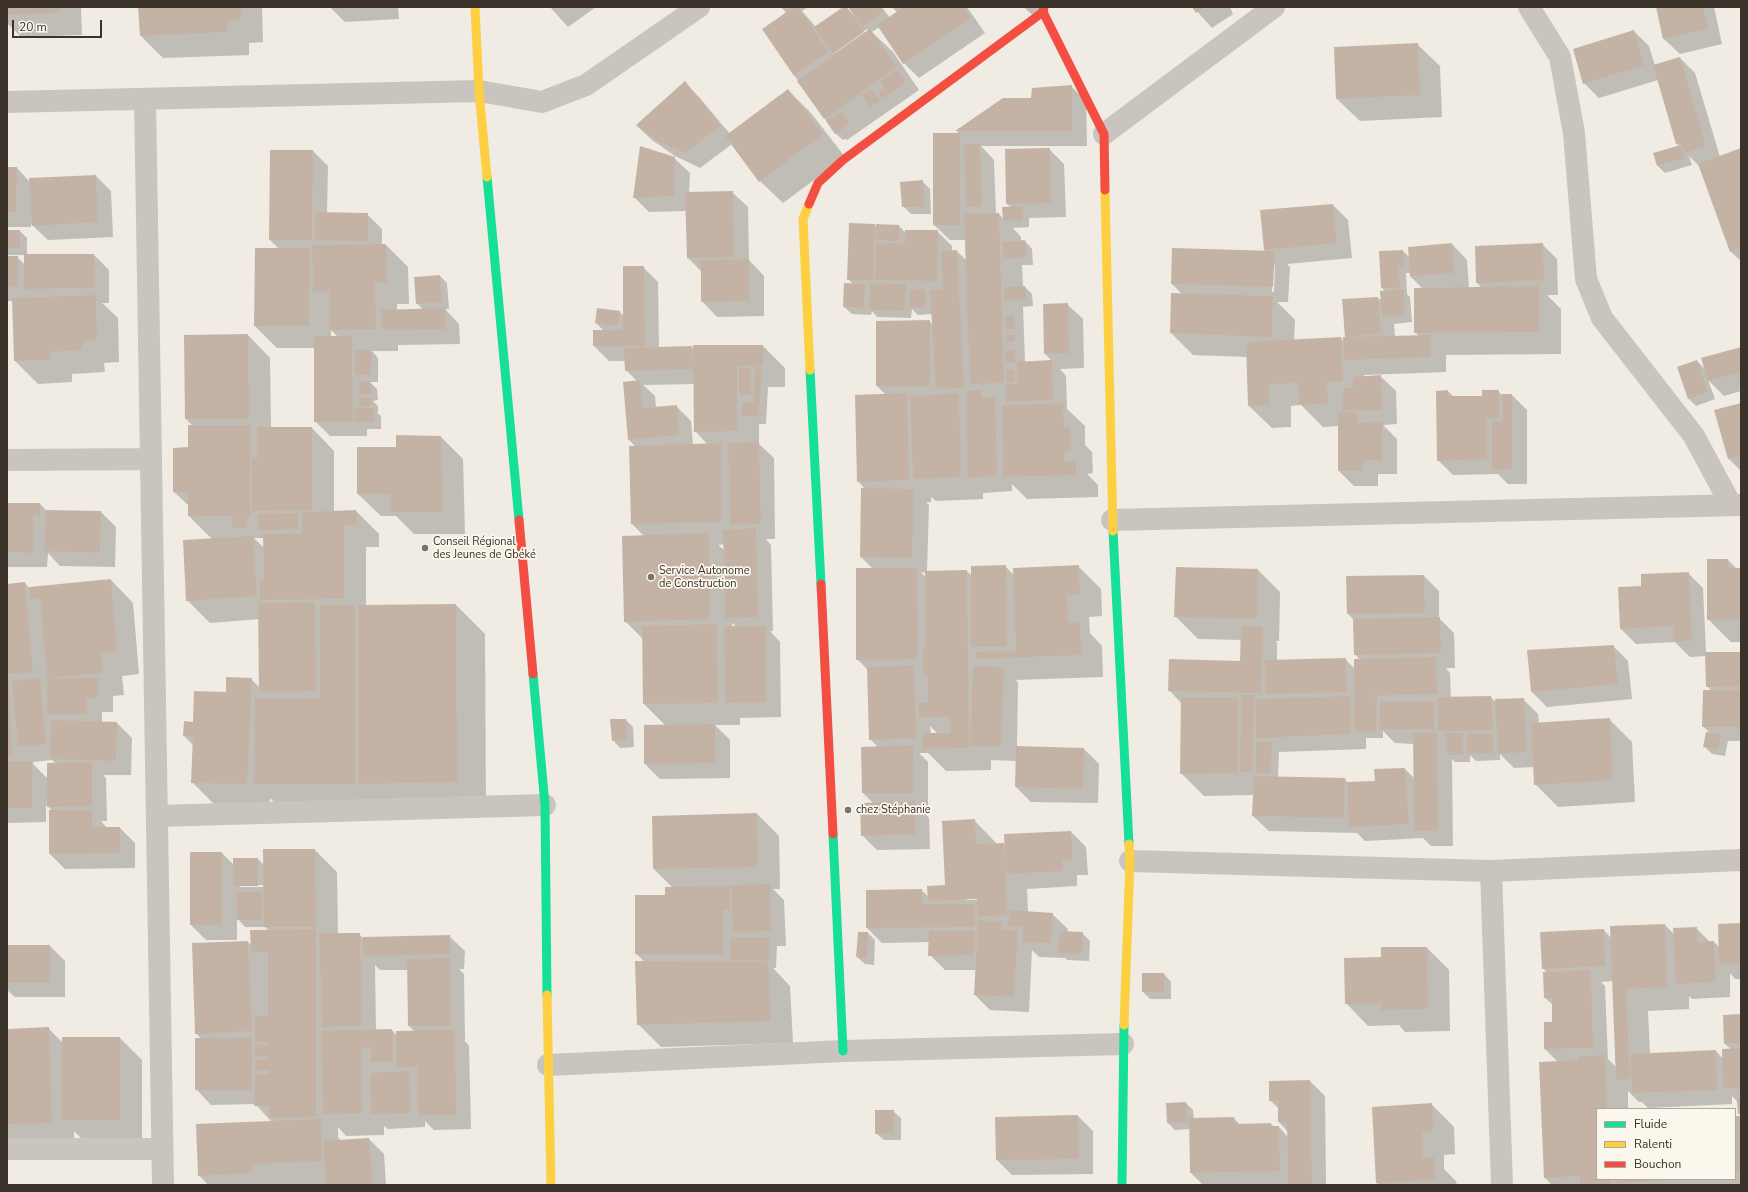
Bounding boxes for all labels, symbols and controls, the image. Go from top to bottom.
scale bar [14,12,104,38]
text: 20 m [19,19,47,35]
place label: Conseil Régional des Jeunes de Gbéké [433,535,536,561]
marker: Conseil Régional des Jeunes de Gbéké [420,543,430,553]
place label: Service Autonome de Construction [659,564,749,590]
marker: Service Autonome de Construction [646,572,656,582]
place label: chez Stéphanie [856,803,931,817]
marker: chez Stéphanie [843,805,853,815]
legend [1596,1108,1736,1180]
text: Fluide [1634,1116,1667,1132]
text: Ralenti [1634,1136,1672,1152]
text: Bouchon [1634,1156,1681,1172]

